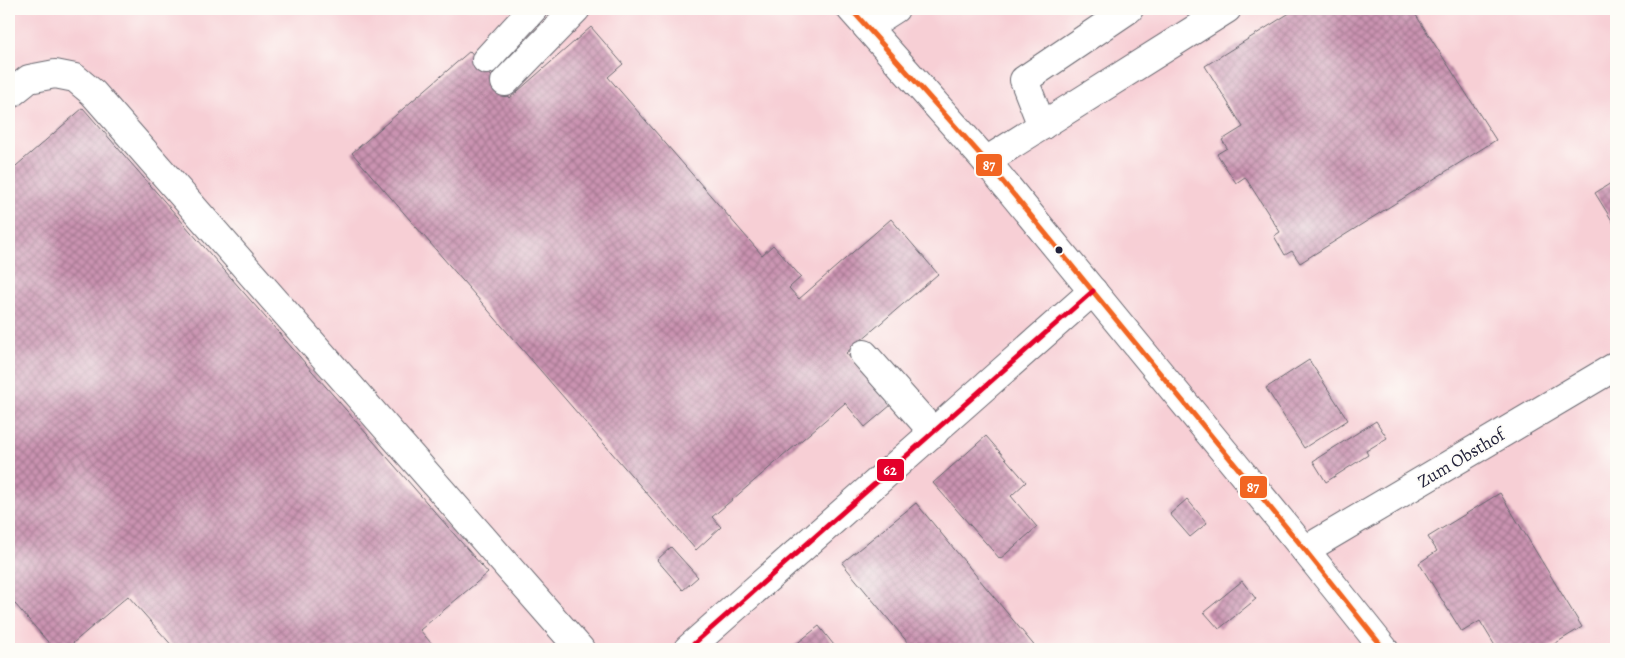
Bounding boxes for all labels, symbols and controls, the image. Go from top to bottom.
line badge: 87 [975,153,1003,177]
text: 87 [983,156,995,175]
unlabelled marker [1054,245,1064,255]
street label: Zum Obsthof [1413,421,1512,493]
line badge: 62 [876,458,905,482]
text: 62 [883,461,897,480]
line badge: 87 [1239,475,1268,499]
text: 87 [1247,478,1259,497]

